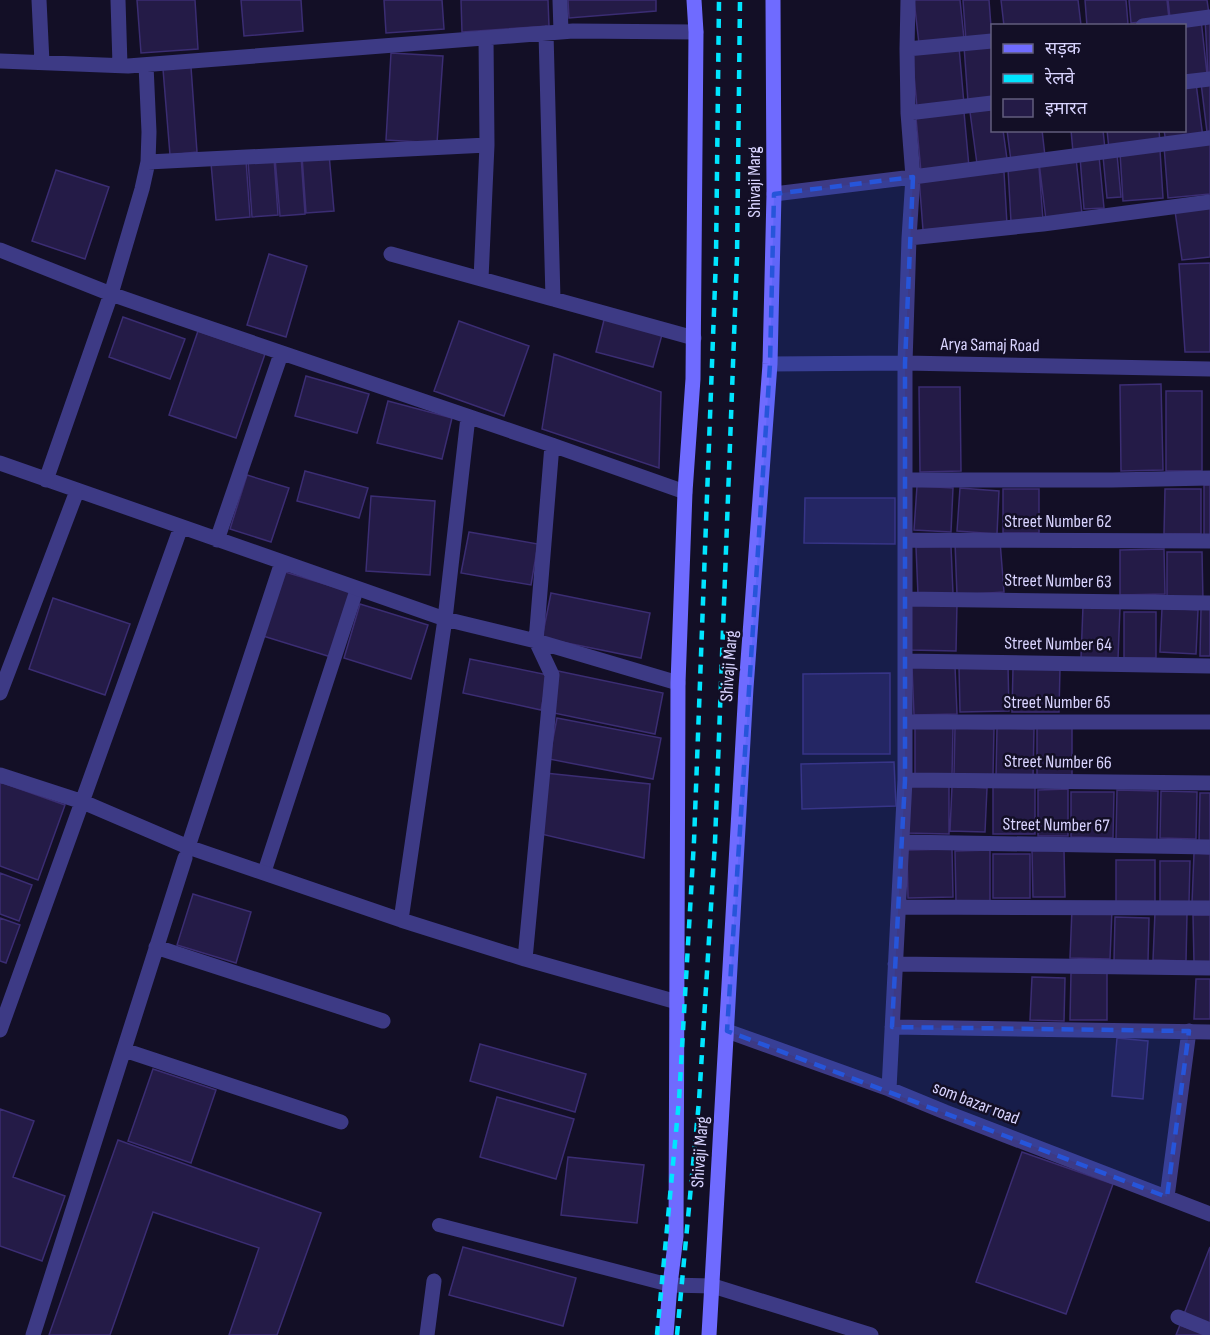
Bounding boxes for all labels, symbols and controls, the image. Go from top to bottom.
legend [991,24,1186,132]
text: सड़क [1045,38,1082,59]
text: रेलवे [1044,67,1076,89]
text: इमारत [1045,98,1088,119]
street label: Shivaji Marg [744,146,765,218]
street label: Arya Samaj Road [939,334,1040,356]
street label: Street Number 62 [1004,511,1112,532]
street label: Street Number 63 [1004,570,1112,592]
street label: Shivaji Marg [716,630,742,702]
street label: Street Number 64 [1004,633,1112,655]
street label: Street Number 65 [1004,692,1110,713]
street label: Street Number 66 [1004,751,1112,773]
street label: Street Number 67 [1002,814,1110,836]
street label: som bazar road [930,1077,1022,1129]
street label: Shivaji Marg [687,1116,713,1188]

